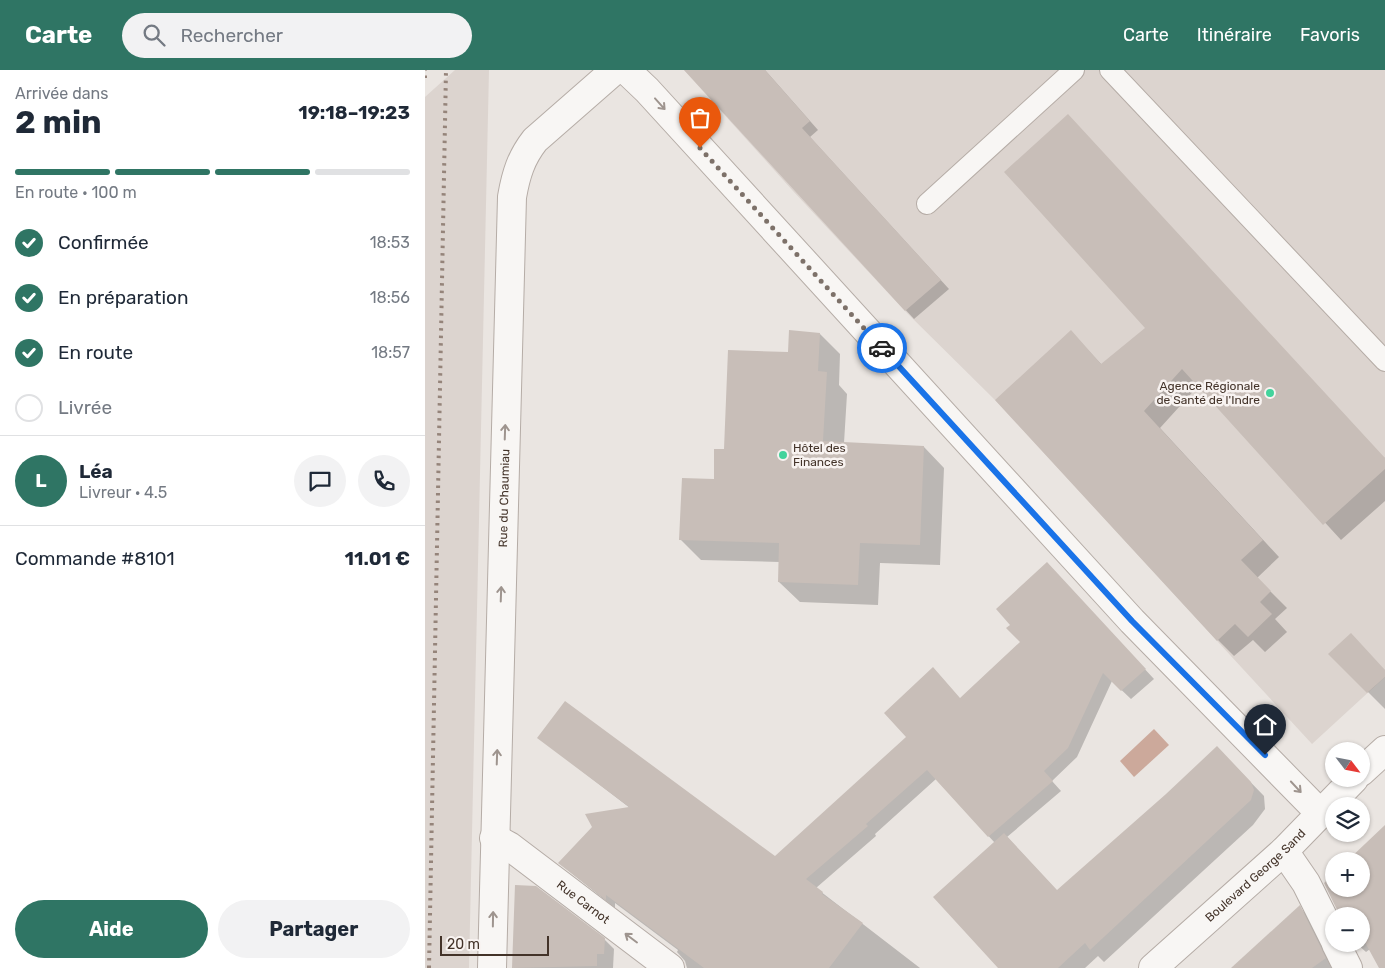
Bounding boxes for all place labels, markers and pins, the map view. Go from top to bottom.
pin [679,97,721,148]
place label: Agence Régionale de Santé de l'Indre [1156,379,1260,407]
marker: Agence Régionale de Santé de l'Indre [1264,387,1276,399]
place label: Hôtel des Finances [793,441,846,469]
marker: Hôtel des Finances [777,449,789,461]
pin [1244,704,1286,755]

